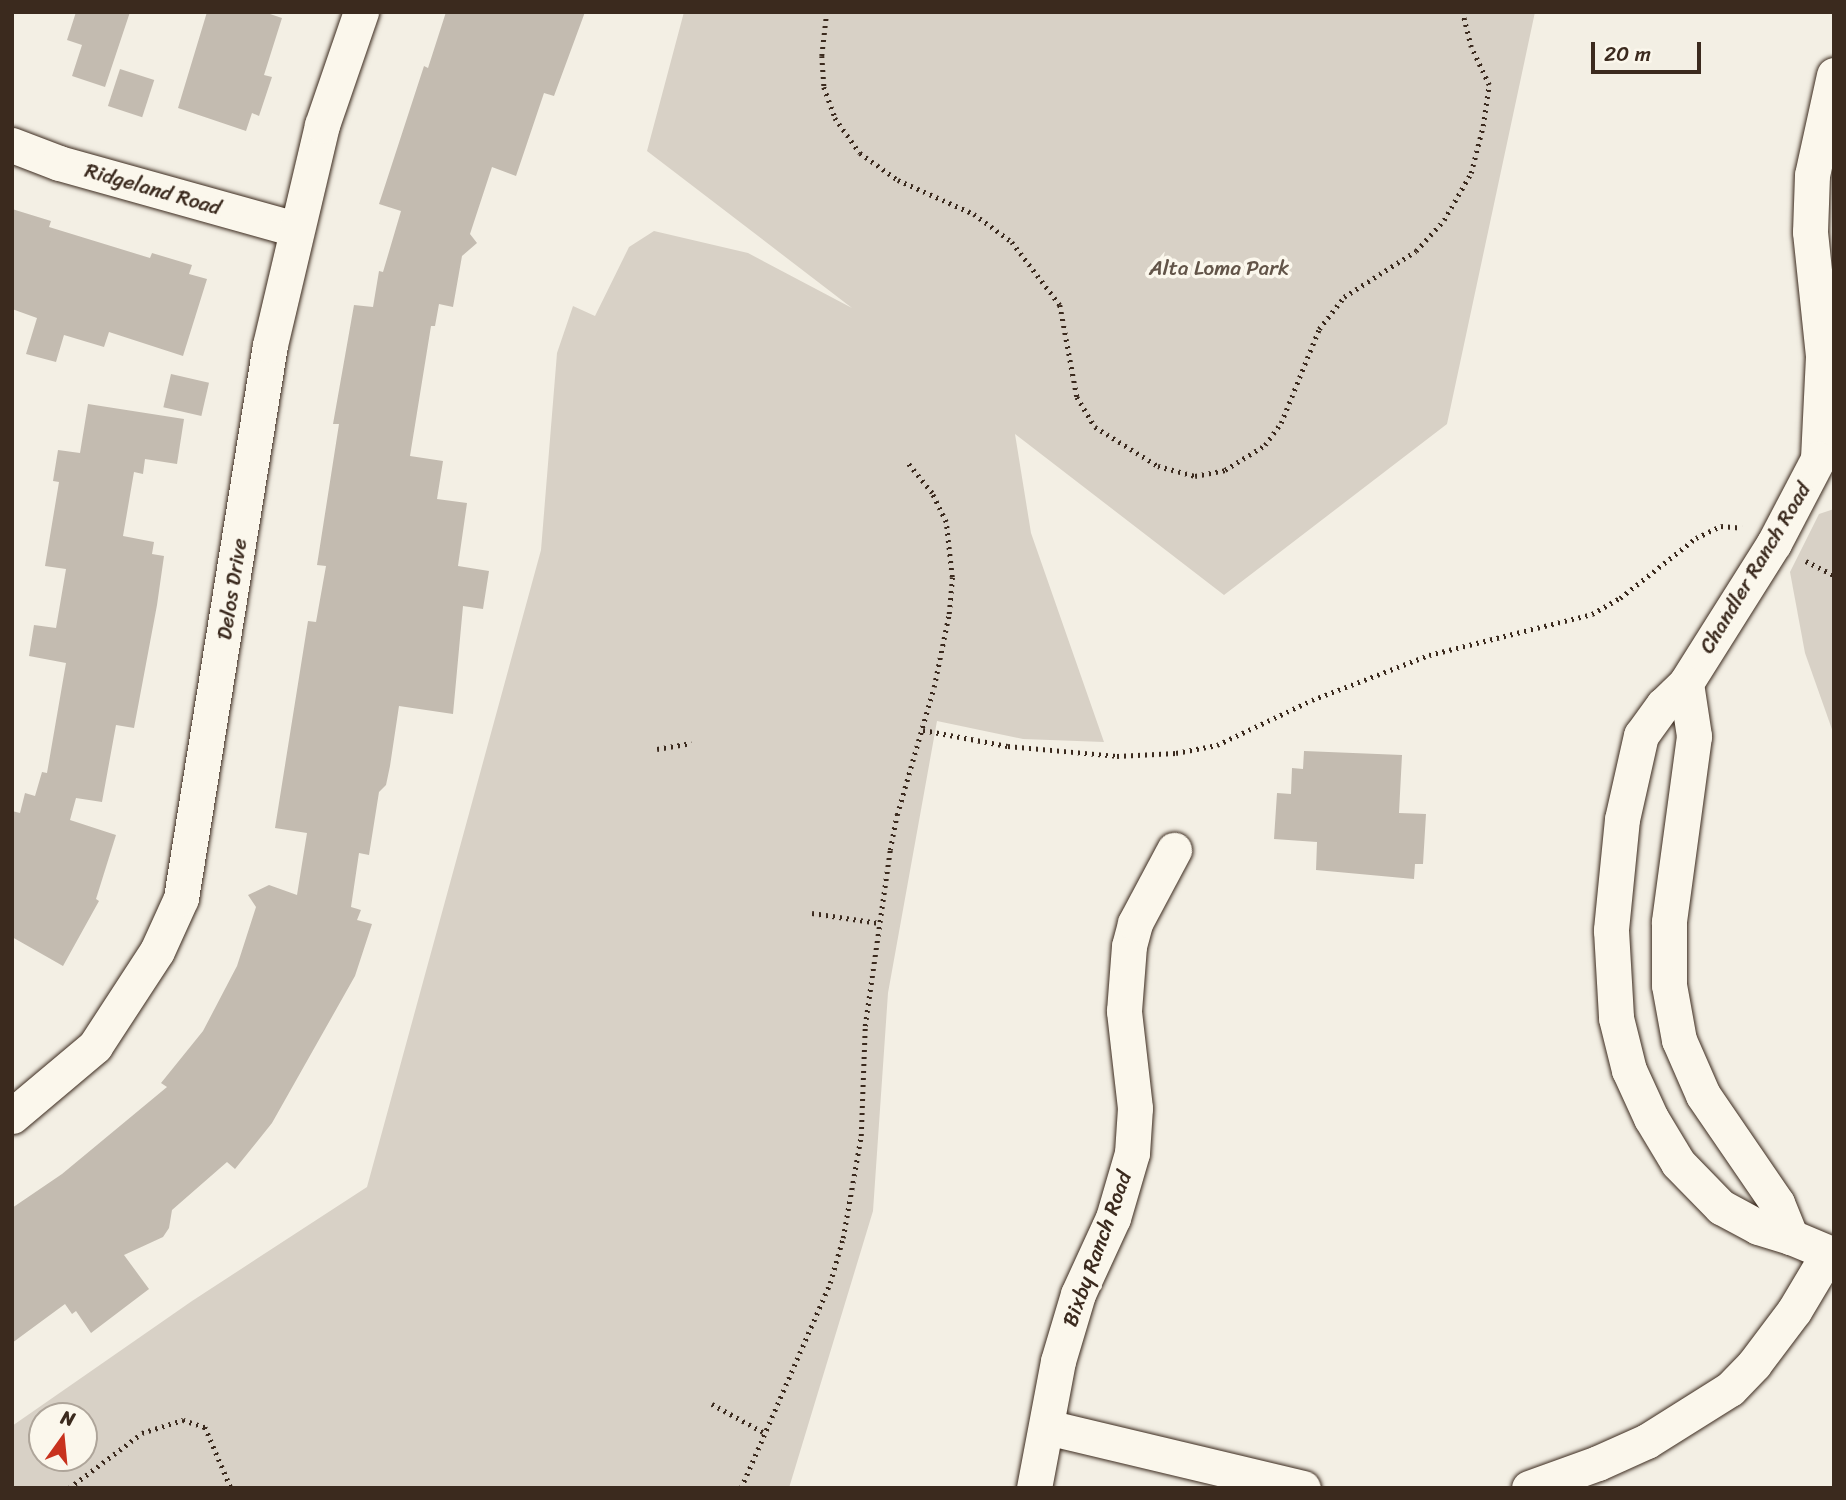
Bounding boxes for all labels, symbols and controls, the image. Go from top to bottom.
scale bar [1594,28,1704,72]
text: 20 m [1604,35,1651,73]
street label: Ridgeland Road [82,158,224,220]
park label: Alta Loma Park [1149,255,1289,281]
street label: Chandler Ranch Road [1694,478,1816,658]
street label: Delos Drive [212,536,252,642]
street label: Bixby Ranch Road [1057,1168,1137,1330]
text: N [57,1401,79,1436]
north arrow [28,1402,98,1472]

